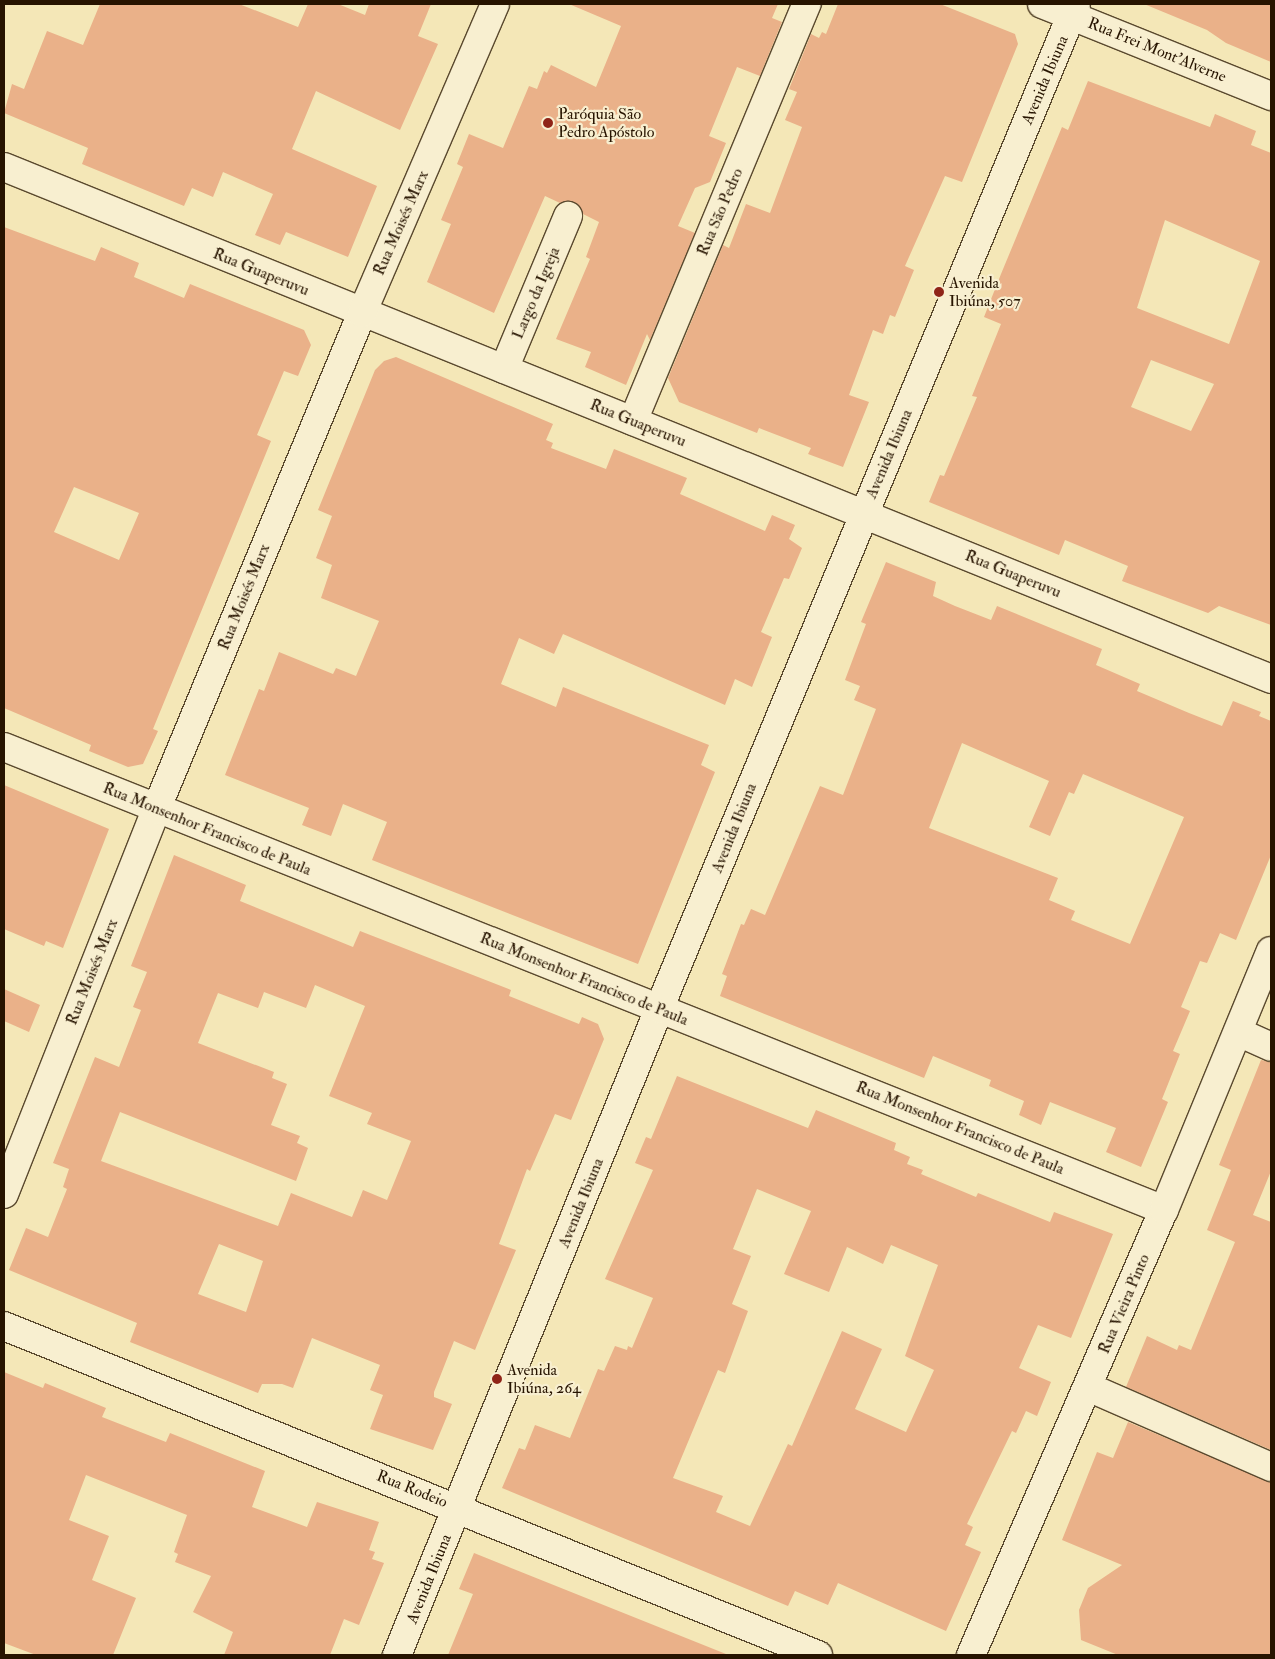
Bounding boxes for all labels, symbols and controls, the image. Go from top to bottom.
street label: Rua Frei Mont'Alverne [1085,13,1229,87]
street label: Avenida Ibiuna [1018,33,1072,127]
place label: Paróquia São Pedro Apóstolo [558,104,654,142]
marker: Paróquia São Pedro Apóstolo [542,117,554,129]
street label: Rua São Pedro [693,165,747,259]
street label: Rua Moisés Marx [369,168,433,278]
street label: Rua Guaperuvu [210,244,312,300]
street label: Largo da Igreja [508,244,564,342]
place label: Avenida Ibiúna, 507 [949,273,1020,311]
marker: Avenida Ibiúna, 507 [933,286,945,298]
street label: Rua Guaperuvu [587,395,689,451]
street label: Avenida Ibiuna [862,407,916,501]
street label: Rua Moisés Marx [214,541,274,653]
street label: Rua Guaperuvu [962,546,1064,602]
street label: Rua Monsenhor Francisco de Paula [100,778,314,880]
street label: Avenida Ibiuna [707,780,761,876]
street label: Rua Moisés Marx [62,916,122,1028]
street label: Rua Monsenhor Francisco de Paula [477,928,691,1030]
street label: Rua Monsenhor Francisco de Paula [853,1077,1067,1179]
street label: Avenida Ibiuna [554,1155,608,1251]
street label: Rua Vieira Pinto [1094,1251,1154,1357]
place label: Avenida Ibiúna, 264 [507,1360,581,1398]
marker: Avenida Ibiúna, 264 [491,1373,503,1385]
street label: Rua Rodeio [374,1466,450,1512]
street label: Avenida Ibiuna [402,1531,456,1627]

